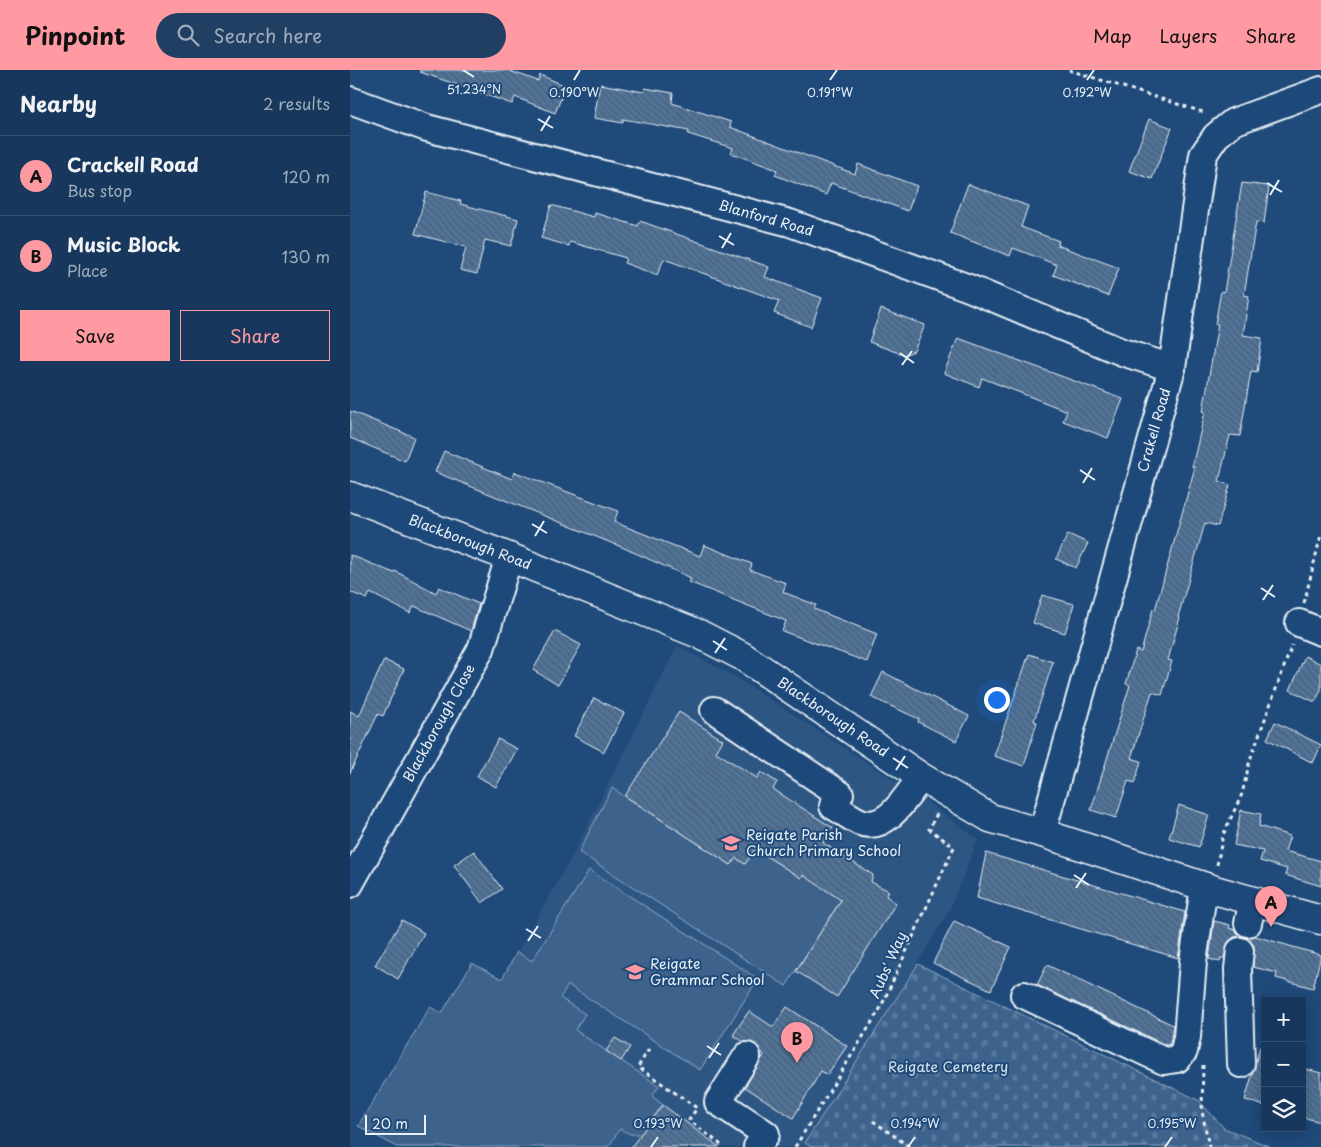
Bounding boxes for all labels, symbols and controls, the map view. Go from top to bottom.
search box [156,13,506,58]
text: Pinpoint [25,17,126,53]
icon: search [174,21,202,49]
text: Search here [214,21,322,49]
text: Map [1093,22,1132,49]
text: Layers [1160,22,1217,49]
text: Share [1245,22,1296,49]
text: 51.234°N [447,80,501,98]
text: 0.190°W [549,83,600,101]
text: 0.191°W [807,83,854,101]
text: 0.192°W [1062,83,1112,101]
text: Nearby [20,87,97,119]
text: 2 results [263,91,330,115]
text: Crackell Road [67,150,199,178]
text: A [30,164,42,188]
text: 120 m [283,164,330,188]
text: Bus stop [67,178,132,202]
street label: Blanford Road [716,194,816,241]
text: Music Block [67,230,181,258]
text: B [31,244,41,268]
text: 130 m [282,244,330,268]
text: Place [67,258,108,282]
button: Save [20,310,170,361]
button: Share [180,310,330,361]
street label: Crakell Road [1132,385,1176,474]
street label: Blackborough Road [406,508,535,575]
street label: Blackborough Close [397,660,480,786]
street label: Blackborough Road [774,672,893,762]
your location [984,687,1010,713]
place label: Reigate Parish Church Primary School [746,824,901,861]
school or university icon: Reigate Parish Church Primary School [720,832,742,854]
pin: A [1255,886,1287,927]
street label: Aubs' Way [863,928,912,1002]
place label: Reigate Grammar School [650,953,765,990]
school or university icon: Reigate Grammar School [624,961,646,983]
map controls [1261,997,1306,1132]
button: + [1261,997,1306,1042]
pin: B [781,1022,813,1063]
button: − [1261,1042,1306,1087]
park label: Reigate Cemetery [888,1056,1008,1077]
button: layers [1261,1087,1306,1132]
scale bar [365,1112,426,1135]
text: 20 m [372,1113,408,1134]
text: 0.193°W [634,1114,683,1132]
text: 0.194°W [890,1114,940,1132]
text: 0.195°W [1148,1114,1197,1132]

